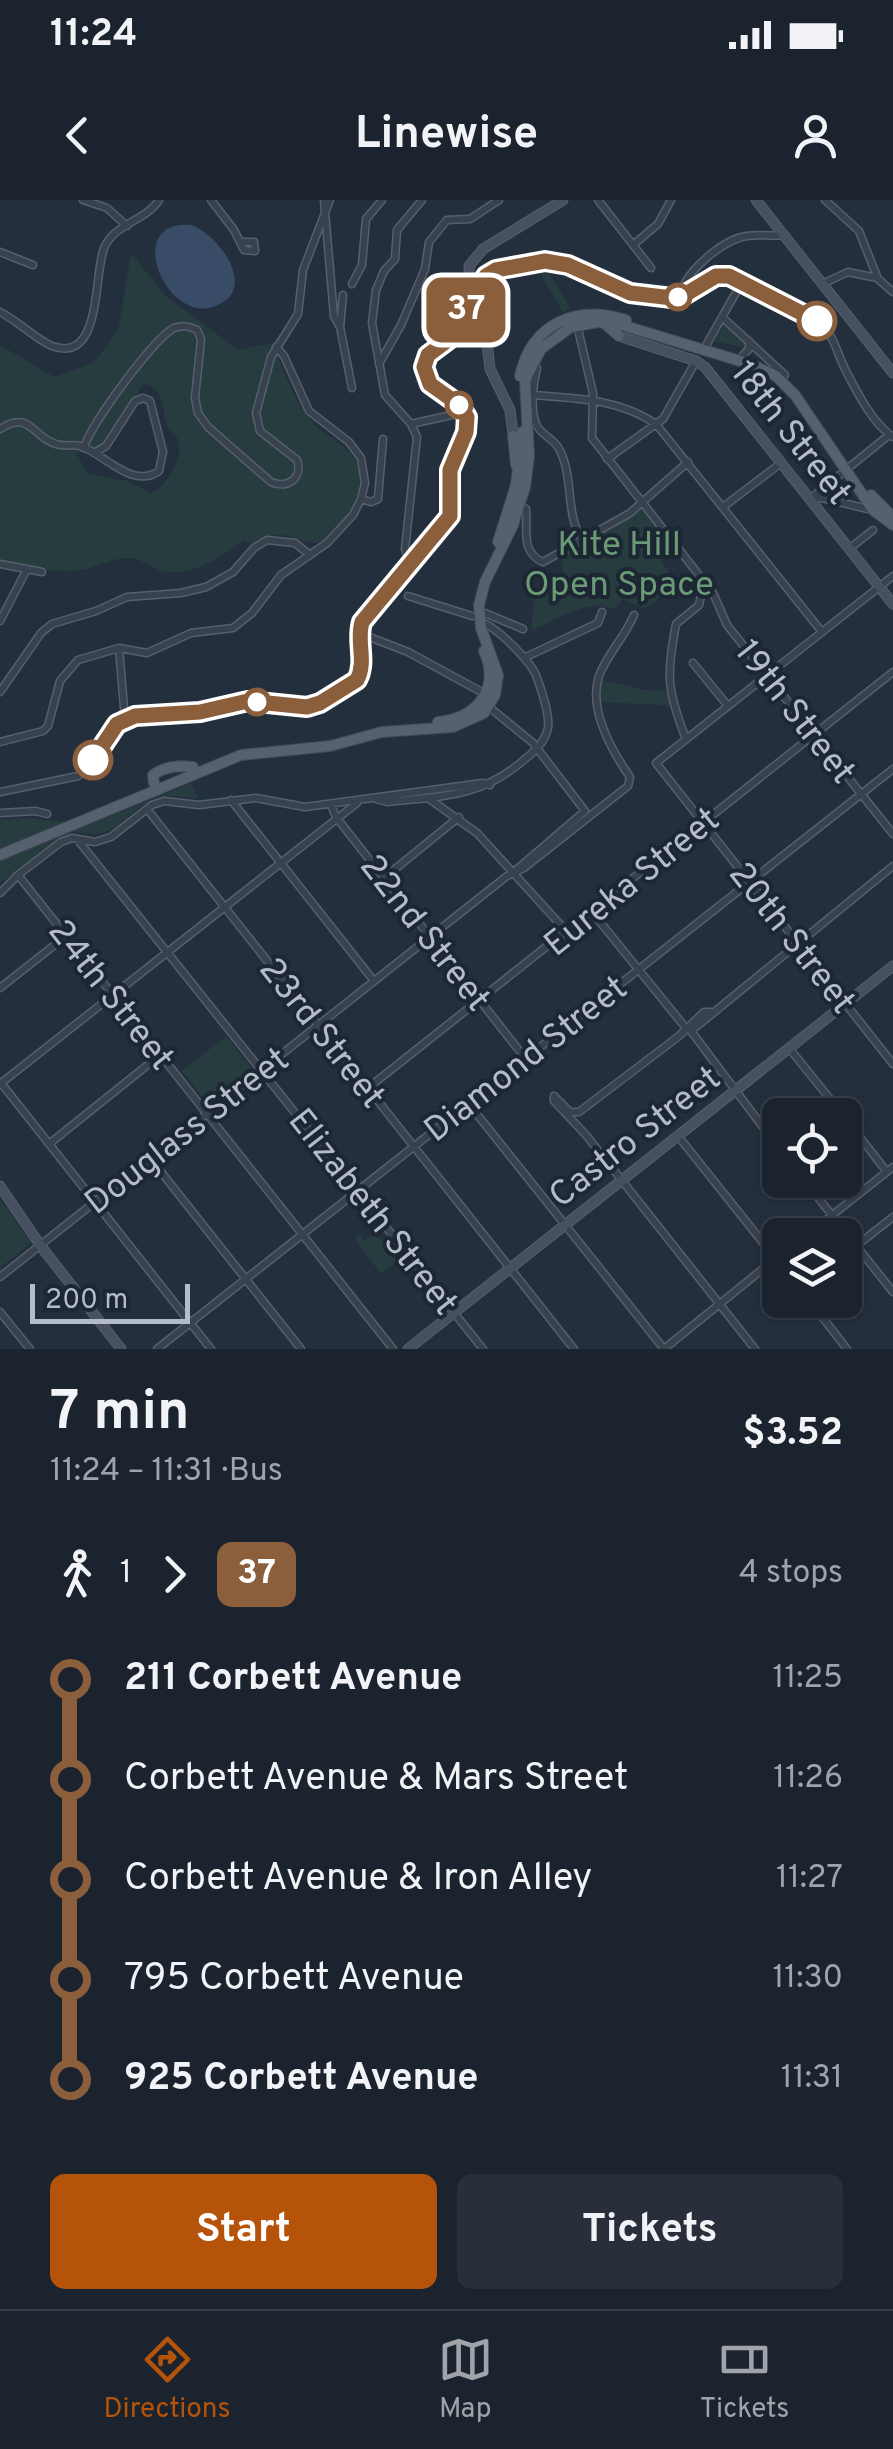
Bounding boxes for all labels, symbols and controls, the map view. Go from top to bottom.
text: 11:24 [50,11,137,60]
text: Linewise [355,107,538,164]
icon: back [50,108,105,163]
icon: person [788,108,843,163]
line badge: 37 [421,278,511,342]
unlabelled marker [665,284,691,310]
text: 37 [446,288,486,332]
unlabelled marker [798,302,836,340]
street label: 18th Street [720,353,859,515]
unlabelled marker [446,392,472,418]
park label: Kite Hill Open Space [524,524,714,608]
street label: 19th Street [724,632,864,794]
unlabelled marker [244,689,270,715]
unlabelled marker [74,741,112,779]
street label: Eureka Street [536,799,730,968]
street label: 22nd Street [349,846,499,1021]
street label: 20th Street [718,854,864,1024]
street label: 24th Street [37,912,182,1080]
street label: 23rd Street [248,950,393,1118]
street label: Diamond Street [417,967,637,1153]
street label: Douglass Street [77,1039,299,1226]
street label: Castro Street [541,1058,730,1219]
map controls [762,1098,862,1318]
button: locate [762,1098,862,1198]
street label: Elizabeth Street [277,1101,466,1325]
button: layers [762,1218,862,1318]
scale bar [30,1279,190,1324]
text: 200 m [45,1283,128,1319]
text: 7 min [50,1379,190,1449]
text: $3.52 [742,1410,843,1459]
text: 11:24 – 11:31 · Bus [50,1452,283,1492]
icon: walk [50,1547,105,1602]
icon: forward [147,1547,202,1602]
text: 37 [237,1552,276,1596]
text: 1 [120,1554,132,1594]
text: 4 stops [739,1554,843,1594]
text: 211 Corbett Avenue [124,1655,462,1704]
text: 11:25 [772,1659,843,1699]
text: Corbett Avenue & Mars Street [124,1755,628,1804]
text: 11:26 [773,1759,843,1799]
text: Corbett Avenue & Iron Alley [124,1855,592,1904]
text: 11:27 [776,1859,843,1899]
text: 795 Corbett Avenue [124,1955,464,2004]
text: 11:30 [772,1959,843,1999]
text: 925 Corbett Avenue [124,2055,478,2104]
text: 11:31 [781,2059,843,2099]
button: Start [50,2174,437,2289]
button: Tickets [457,2174,843,2289]
tab: Directions [104,2332,231,2428]
tab: Map [438,2332,493,2428]
tab: Tickets [700,2332,789,2428]

